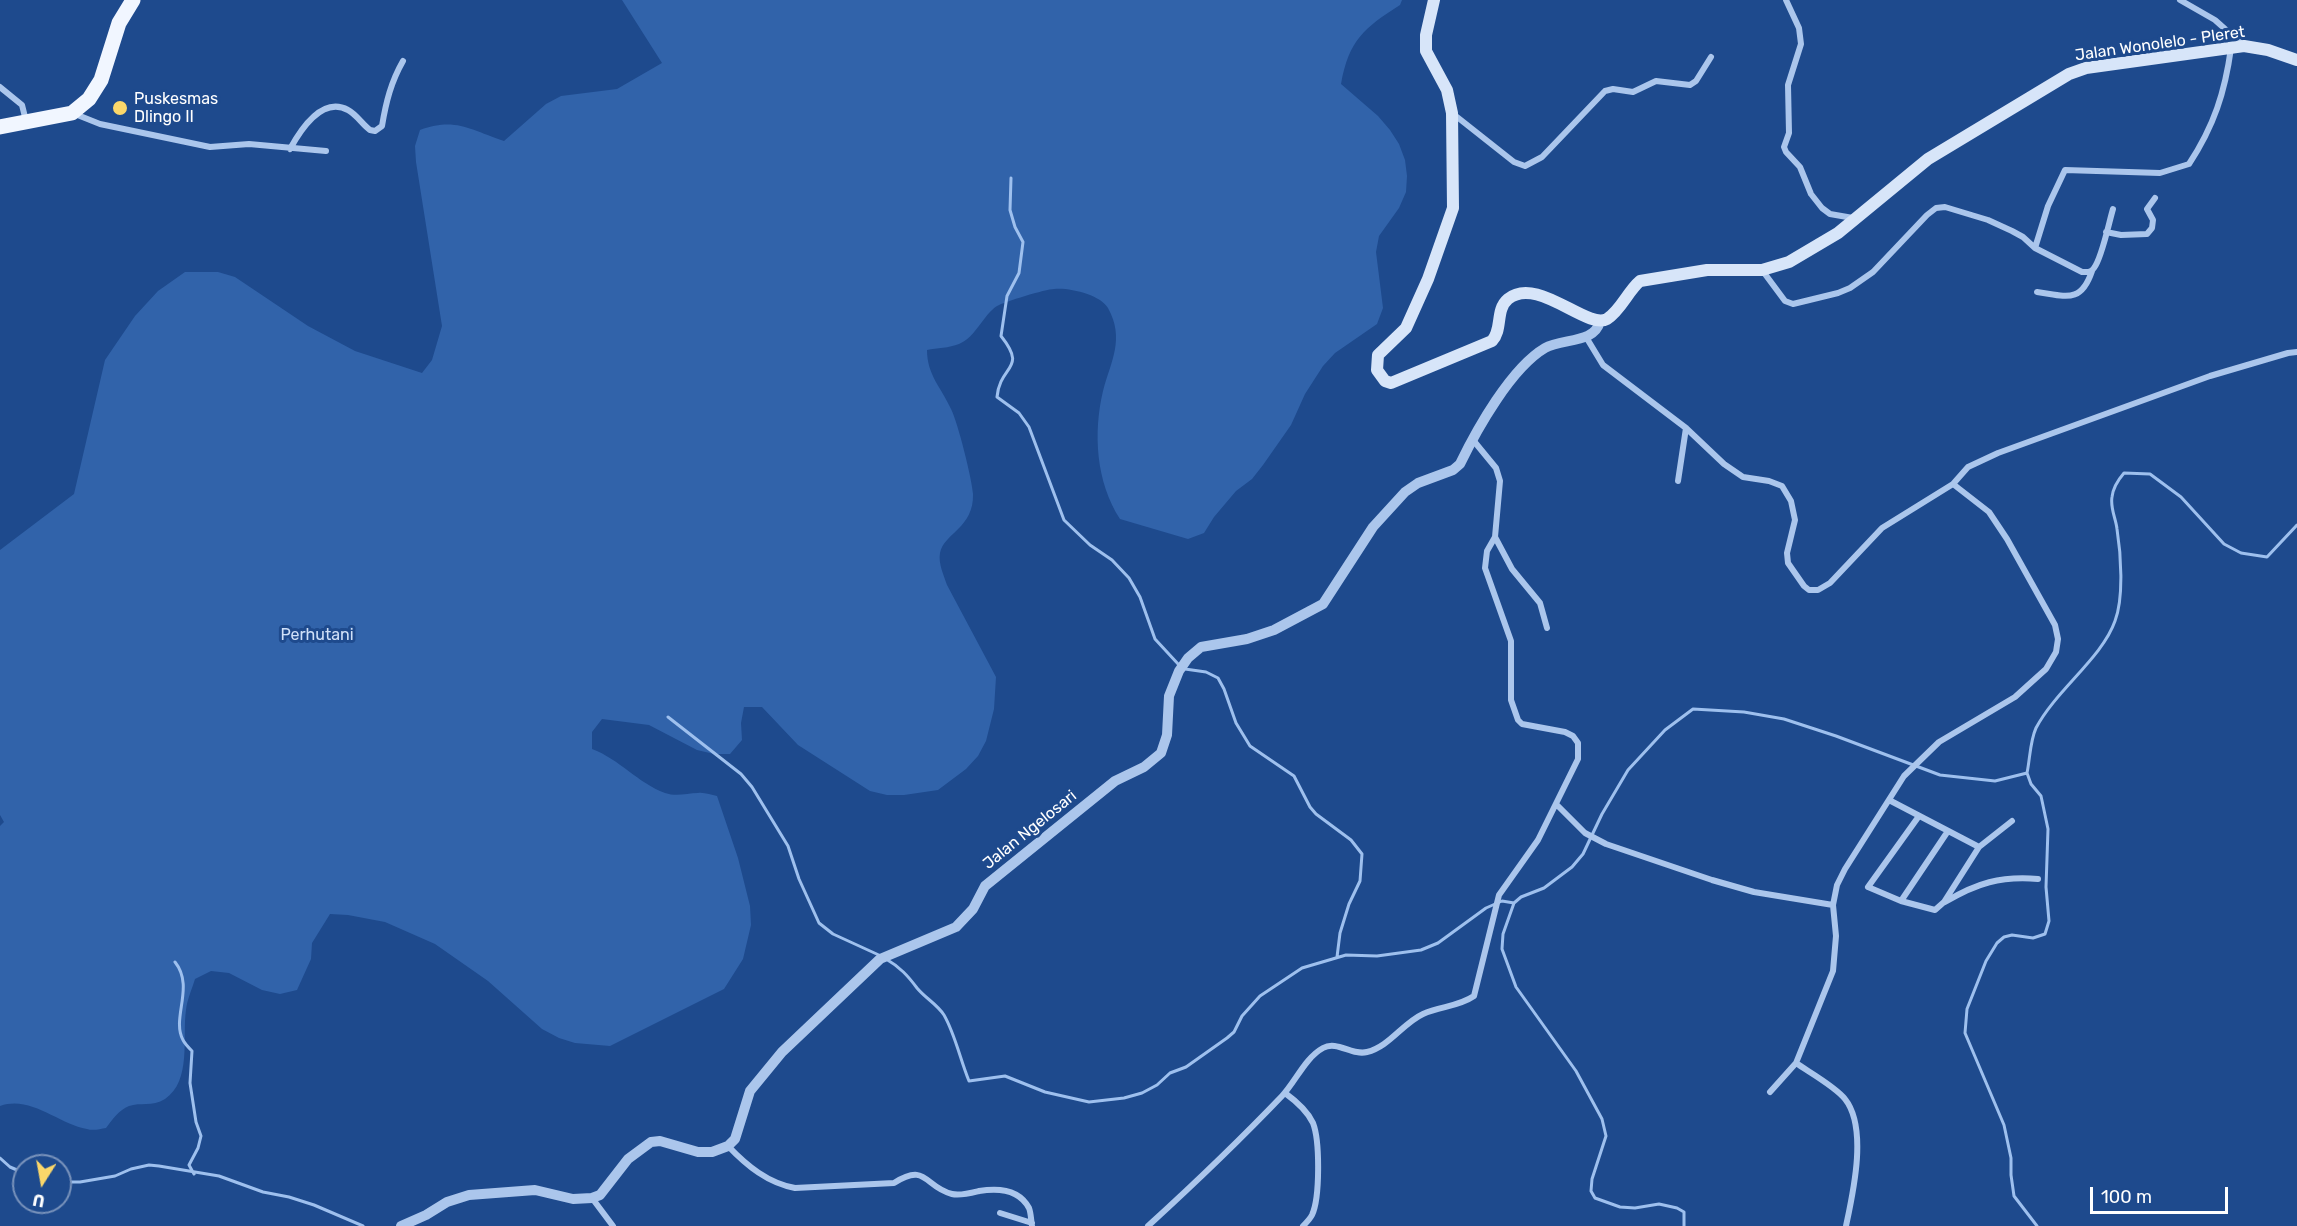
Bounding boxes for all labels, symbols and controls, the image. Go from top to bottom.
street label: Jalan Wonolelo - Pleret [2074,23,2246,65]
place label: Puskesmas Dlingo II [134,89,218,127]
marker: Puskesmas Dlingo II [111,99,129,117]
park label: Perhutani [280,625,354,645]
street label: Jalan Ngelosari [979,786,1081,874]
north arrow [12,1154,72,1214]
scale bar [2093,1175,2231,1213]
text: 100 m [2101,1186,2152,1208]
text: U [31,1190,46,1211]

